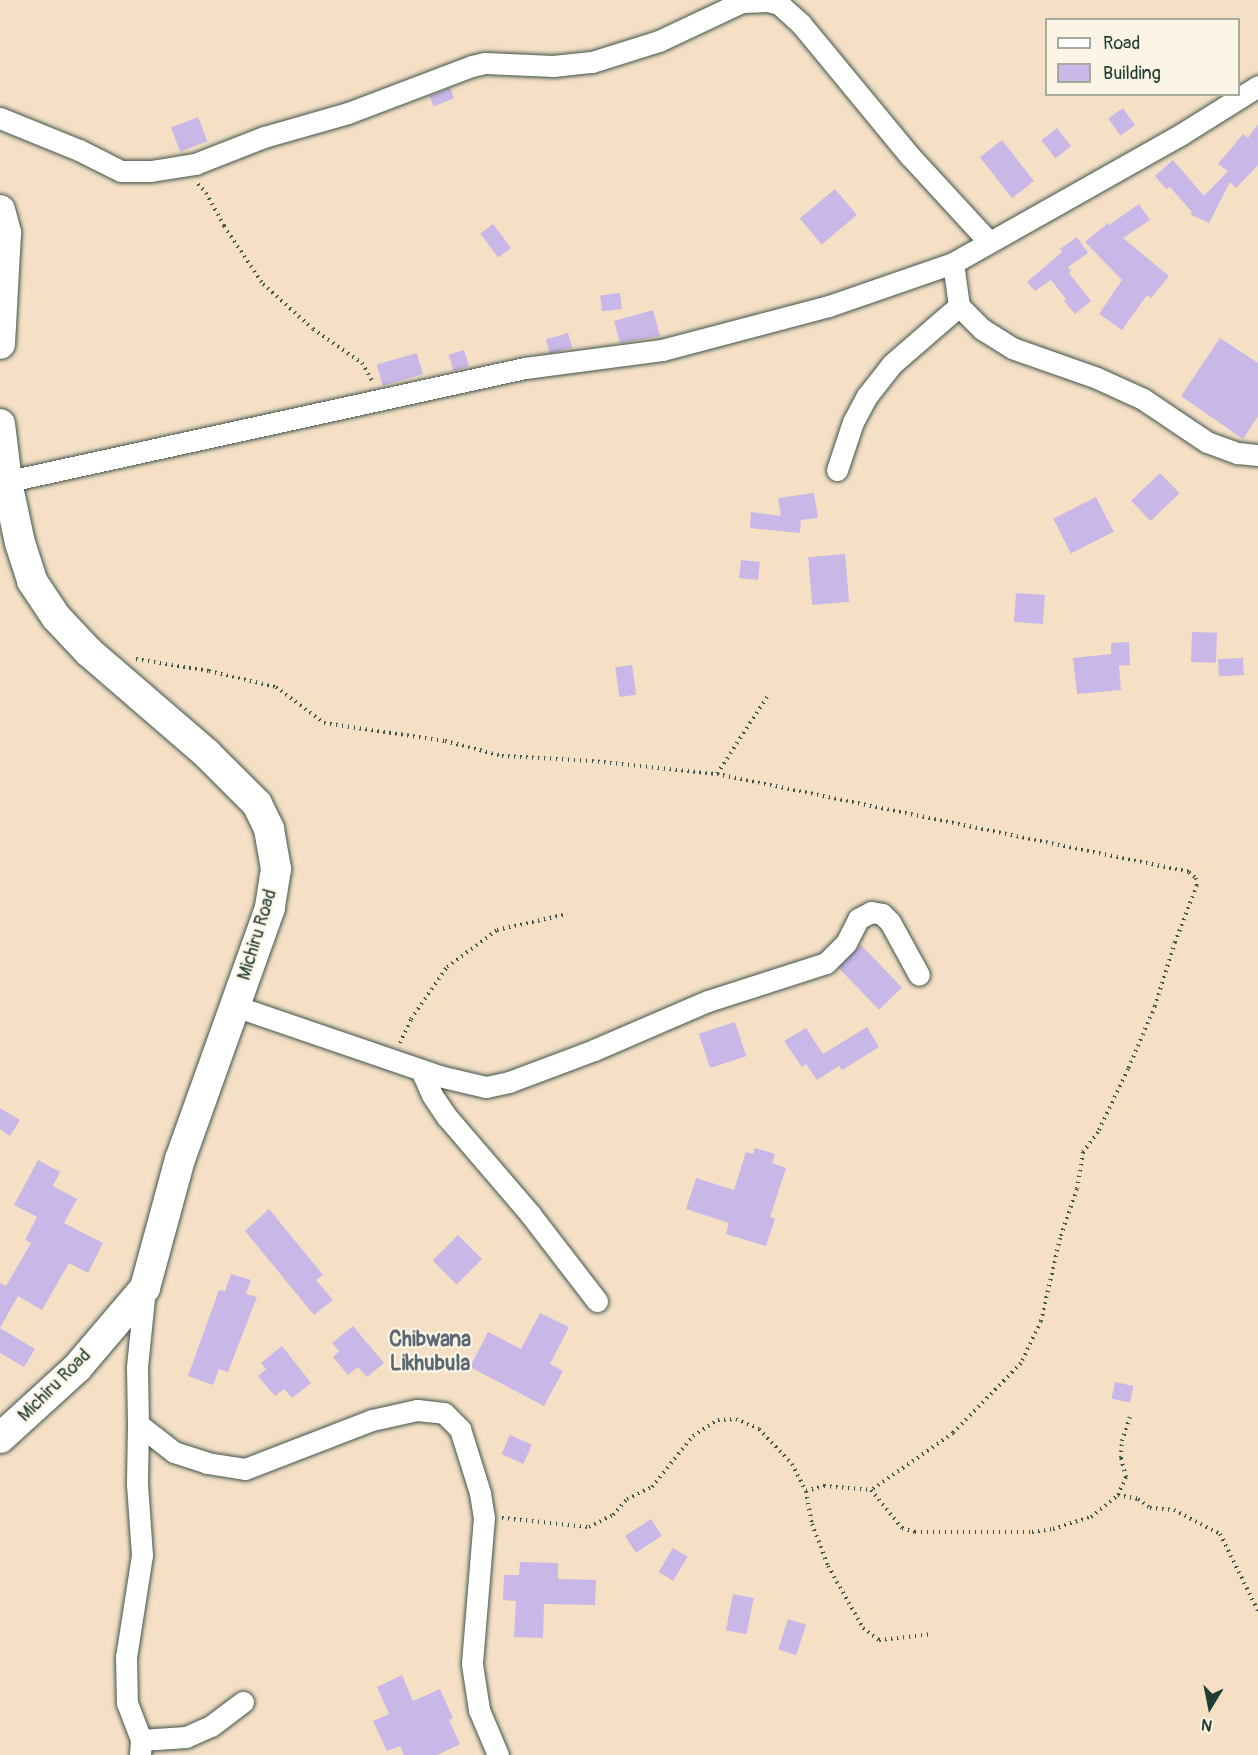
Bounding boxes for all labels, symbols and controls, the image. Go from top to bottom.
legend [1045,18,1240,96]
text: Road [1103,32,1140,55]
text: Building [1103,62,1161,85]
street label: Michiru Road [234,887,282,983]
district label: Chibwana Likhubula [389,1327,471,1377]
street label: Michiru Road [14,1345,96,1427]
north arrow [1180,1677,1240,1737]
text: N [1200,1714,1214,1736]

